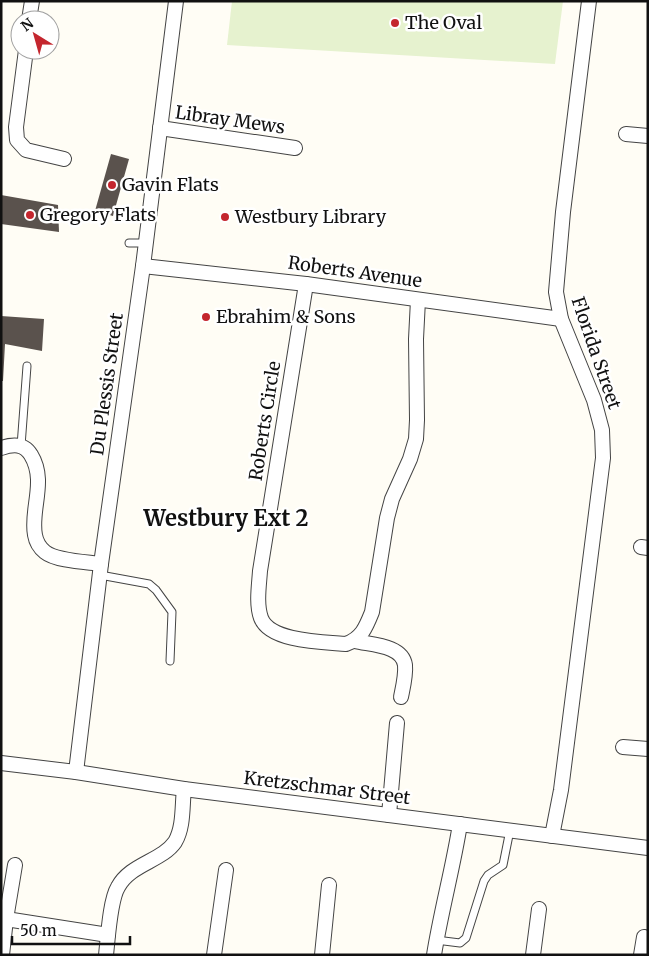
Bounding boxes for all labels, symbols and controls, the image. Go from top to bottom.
north arrow [10,10,60,60]
place label: The Oval [405,11,482,34]
text: N [17,14,37,35]
marker: The Oval [389,17,401,29]
street label: Libray Mews [174,100,287,139]
place label: Gavin Flats [122,173,219,196]
marker: Gavin Flats [106,179,118,191]
place label: Gregory Flats [40,203,156,226]
place label: Westbury Library [234,205,387,228]
marker: Gregory Flats [24,209,36,221]
marker: Westbury Library [219,211,231,223]
street label: Roberts Avenue [287,251,424,292]
street label: Florida Street [567,294,626,412]
place label: Ebrahim & Sons [216,305,356,328]
street label: Du Plessis Street [85,311,128,457]
marker: Ebrahim & Sons [200,311,212,323]
street label: Roberts Circle [244,359,285,482]
district label: Westbury Ext 2 [143,504,308,532]
street label: Kretzschmar Street [242,766,412,809]
scale bar [12,914,130,946]
text: 50 m [20,921,57,940]

